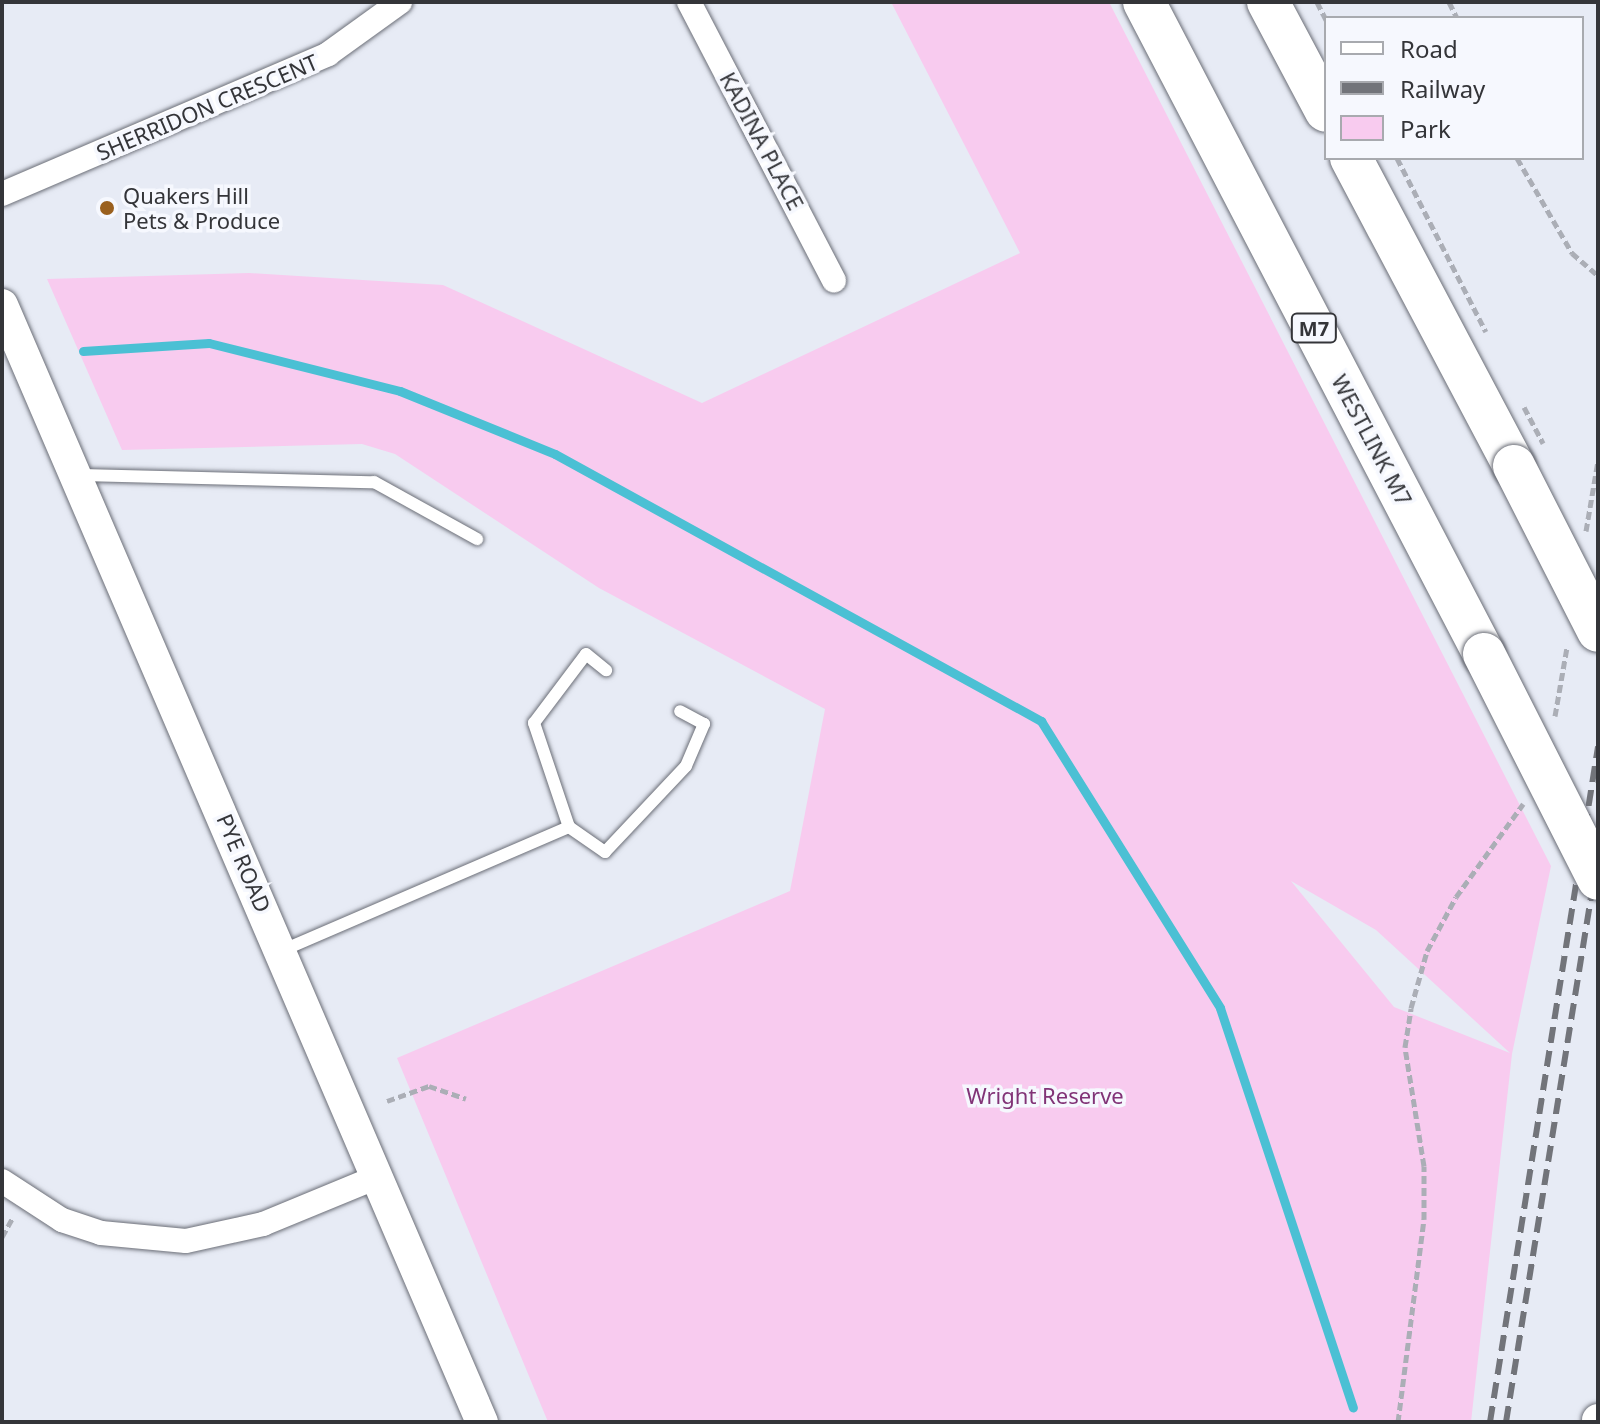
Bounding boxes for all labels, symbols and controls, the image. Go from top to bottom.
legend [1324,16,1584,160]
text: Road [1400,32,1458,65]
street label: SHERRIDON CRESCENT [92,48,322,166]
street label: KADINA PLACE [715,68,809,214]
text: Railway [1400,72,1485,105]
text: Park [1400,112,1451,145]
place label: Quakers Hill Pets & Produce [123,182,280,234]
marker: Quakers Hill Pets & Produce [98,199,116,217]
road number: M7 [1290,312,1338,344]
street label: WESTLINK M7 [1326,370,1418,510]
street label: PYE ROAD [211,810,277,916]
park label: Wright Reserve [966,1083,1124,1109]

